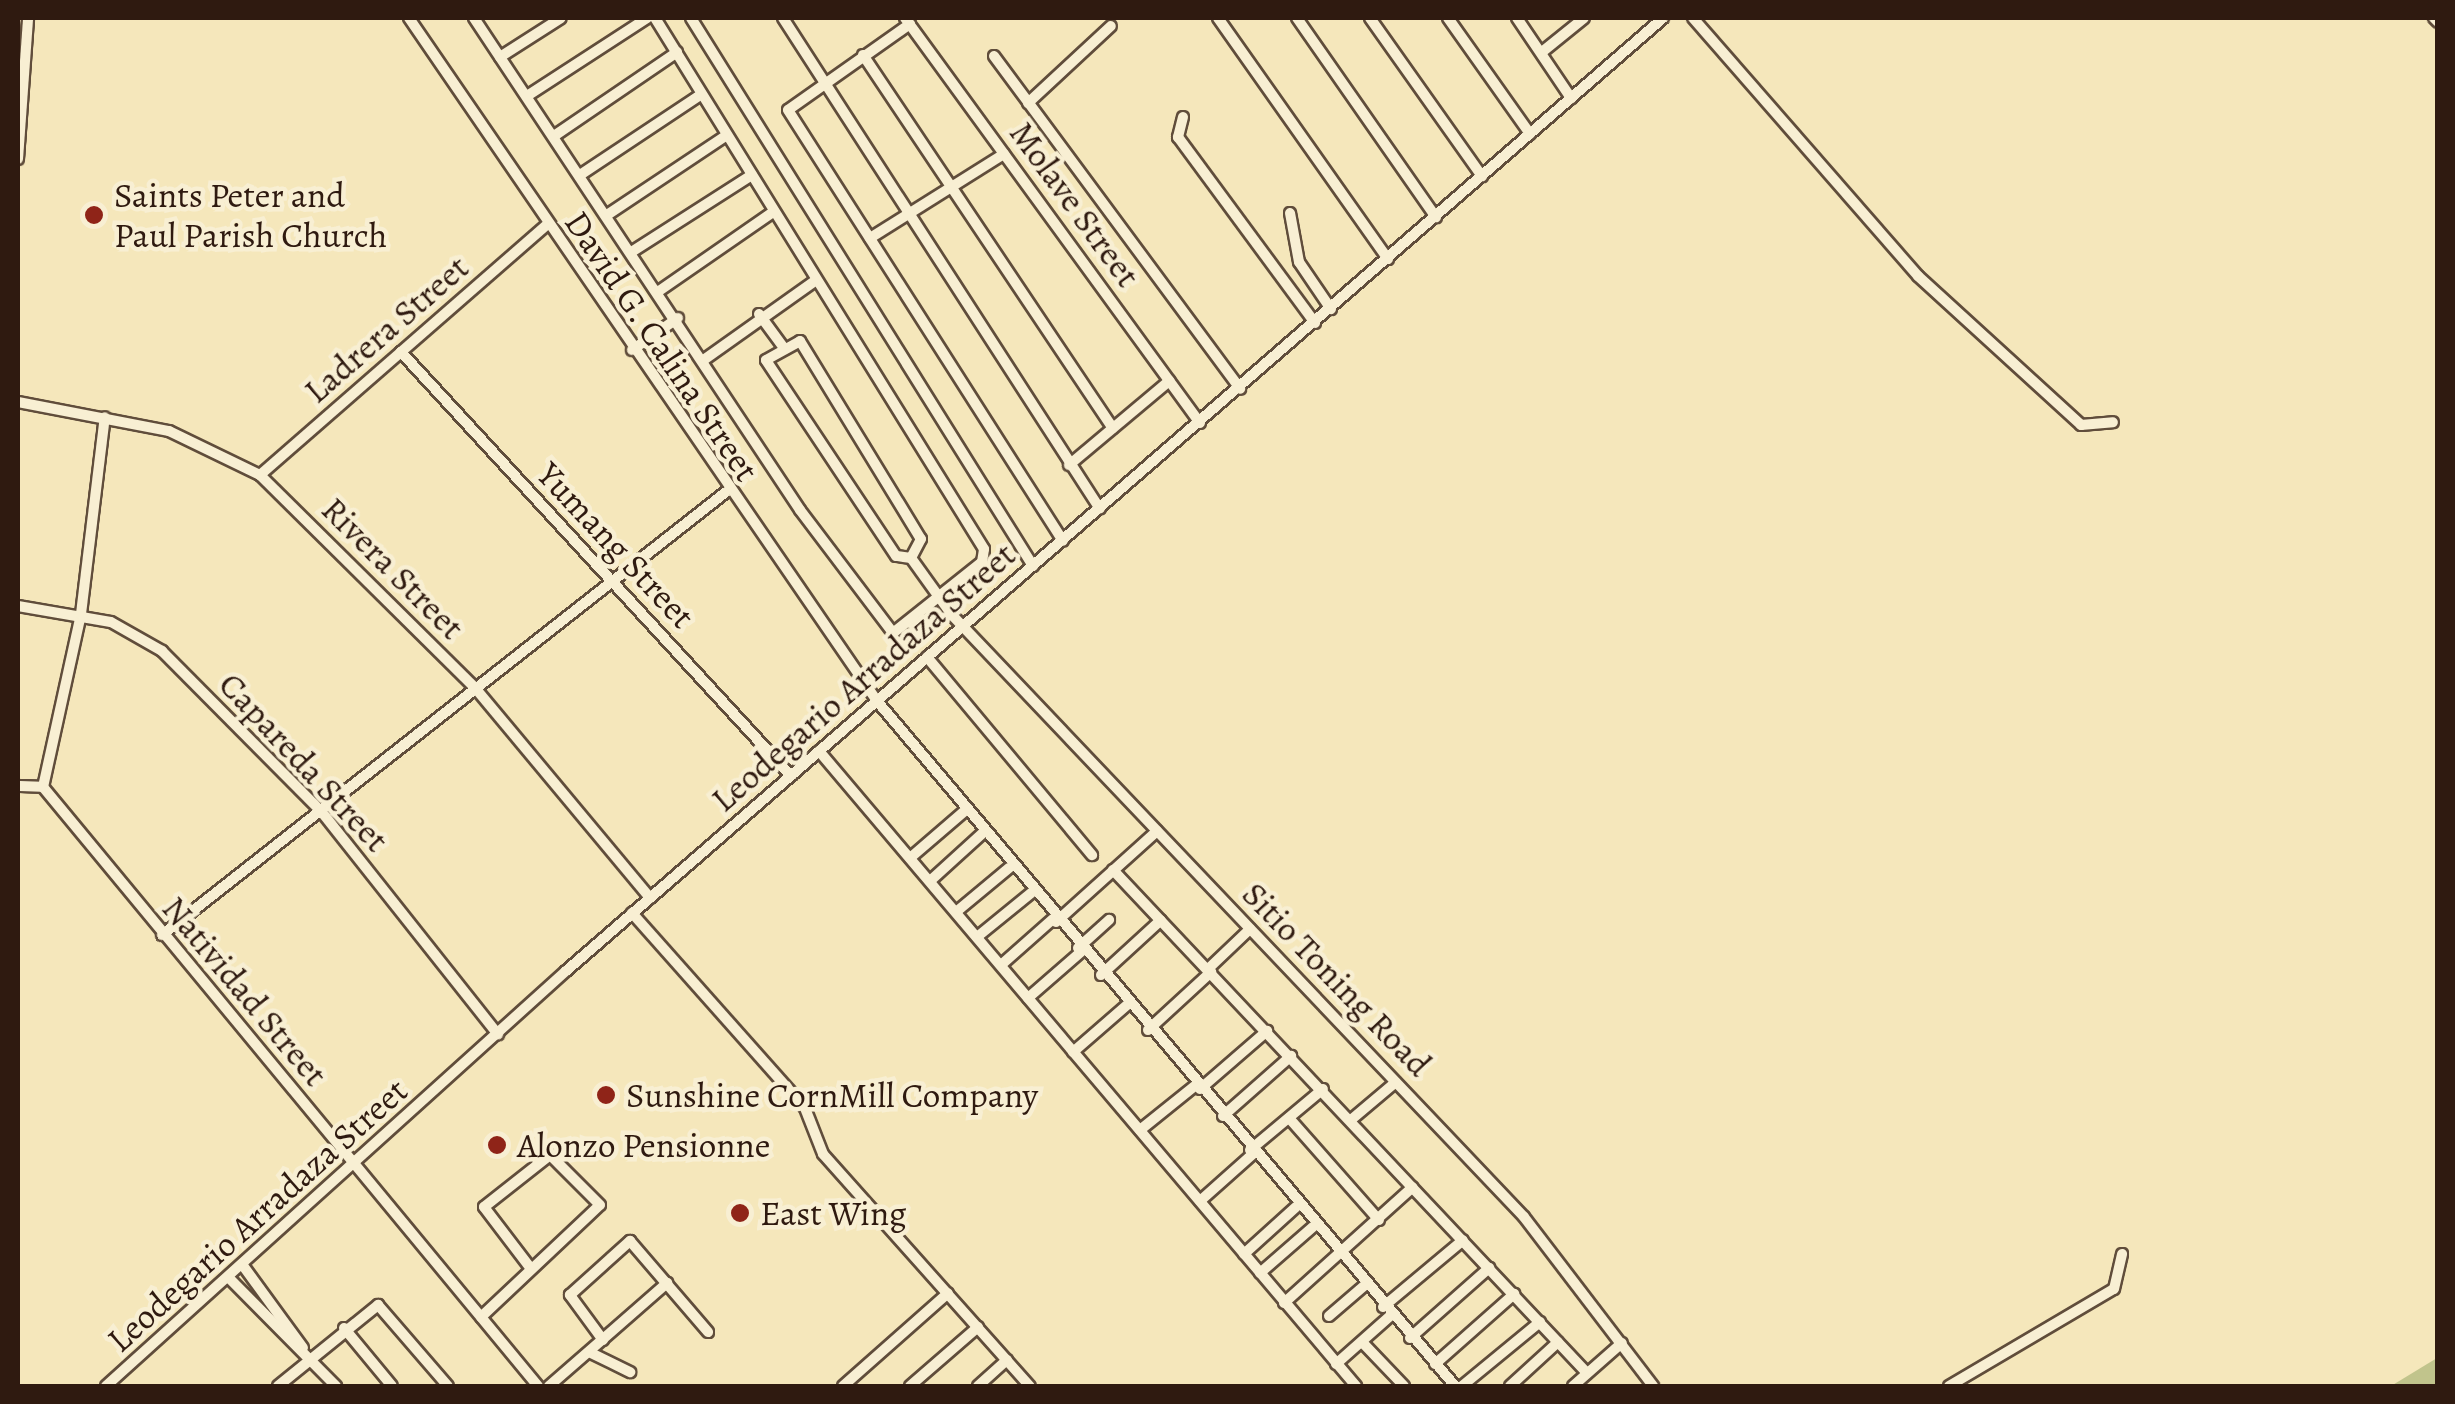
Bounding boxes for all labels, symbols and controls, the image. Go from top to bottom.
street label: Molave Street [1001,113,1149,295]
place label: Saints Peter and Paul Parish Church [114,174,387,256]
street label: David G. Calina Street [556,203,768,489]
marker: Saints Peter and Paul Parish Church [83,204,105,226]
street label: Ladrera Street [295,246,477,412]
street label: Yumang Street [528,453,704,637]
street label: Rivera Street [313,488,473,648]
street label: Leodegario Arradaza Street [702,534,1024,820]
street label: Capareda Street [210,664,398,860]
street label: Sitio Toning Road [1234,873,1440,1085]
street label: Natividad Street [154,888,336,1094]
street label: Leodegario Arradaza Street [98,1069,416,1361]
place label: Sunshine CornMill Company [626,1074,1038,1116]
marker: Sunshine CornMill Company [595,1084,617,1106]
place label: Alonzo Pensionne [517,1124,770,1166]
marker: Alonzo Pensionne [486,1134,508,1156]
place label: East Wing [760,1192,907,1234]
marker: East Wing [729,1202,751,1224]

